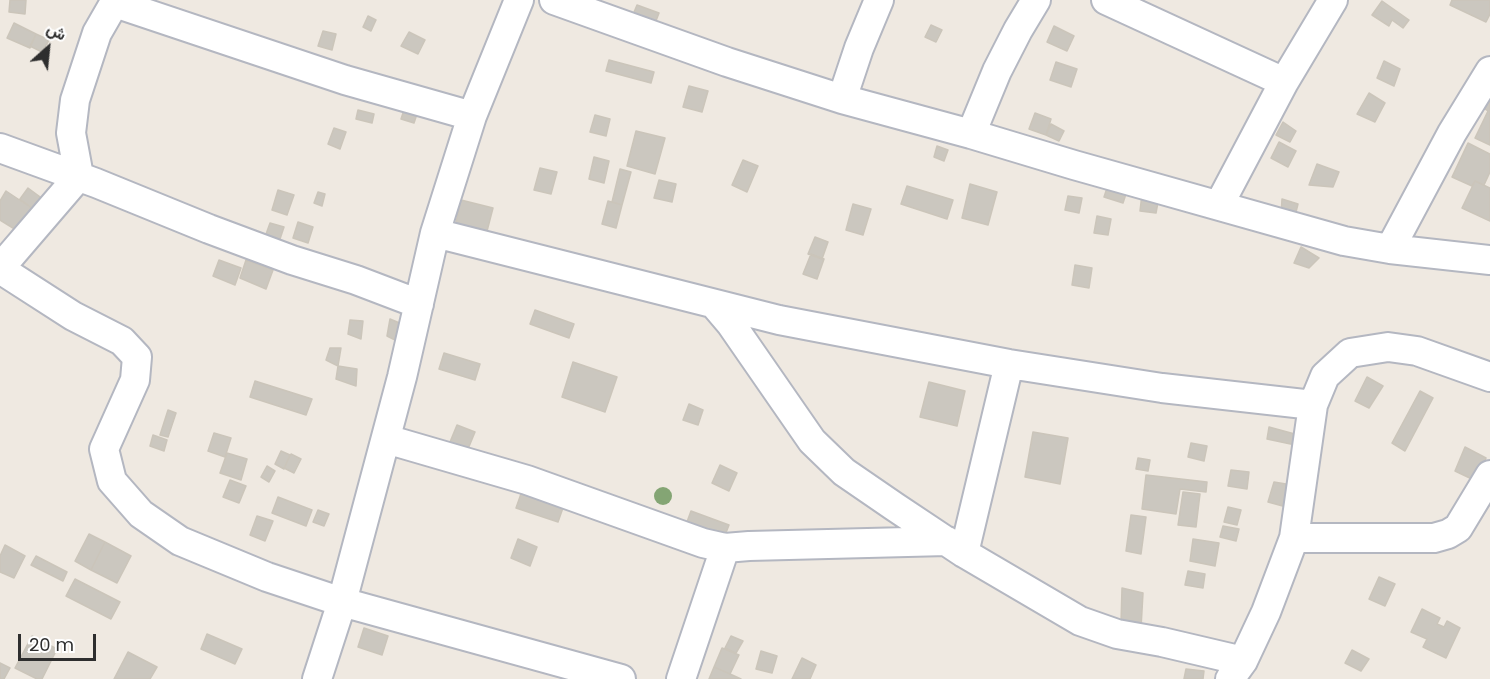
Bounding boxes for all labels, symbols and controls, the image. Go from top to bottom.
text: ش [43,17,70,46]
north arrow [18,18,78,78]
scale bar [21,622,99,660]
text: 20 m [29,632,74,657]

